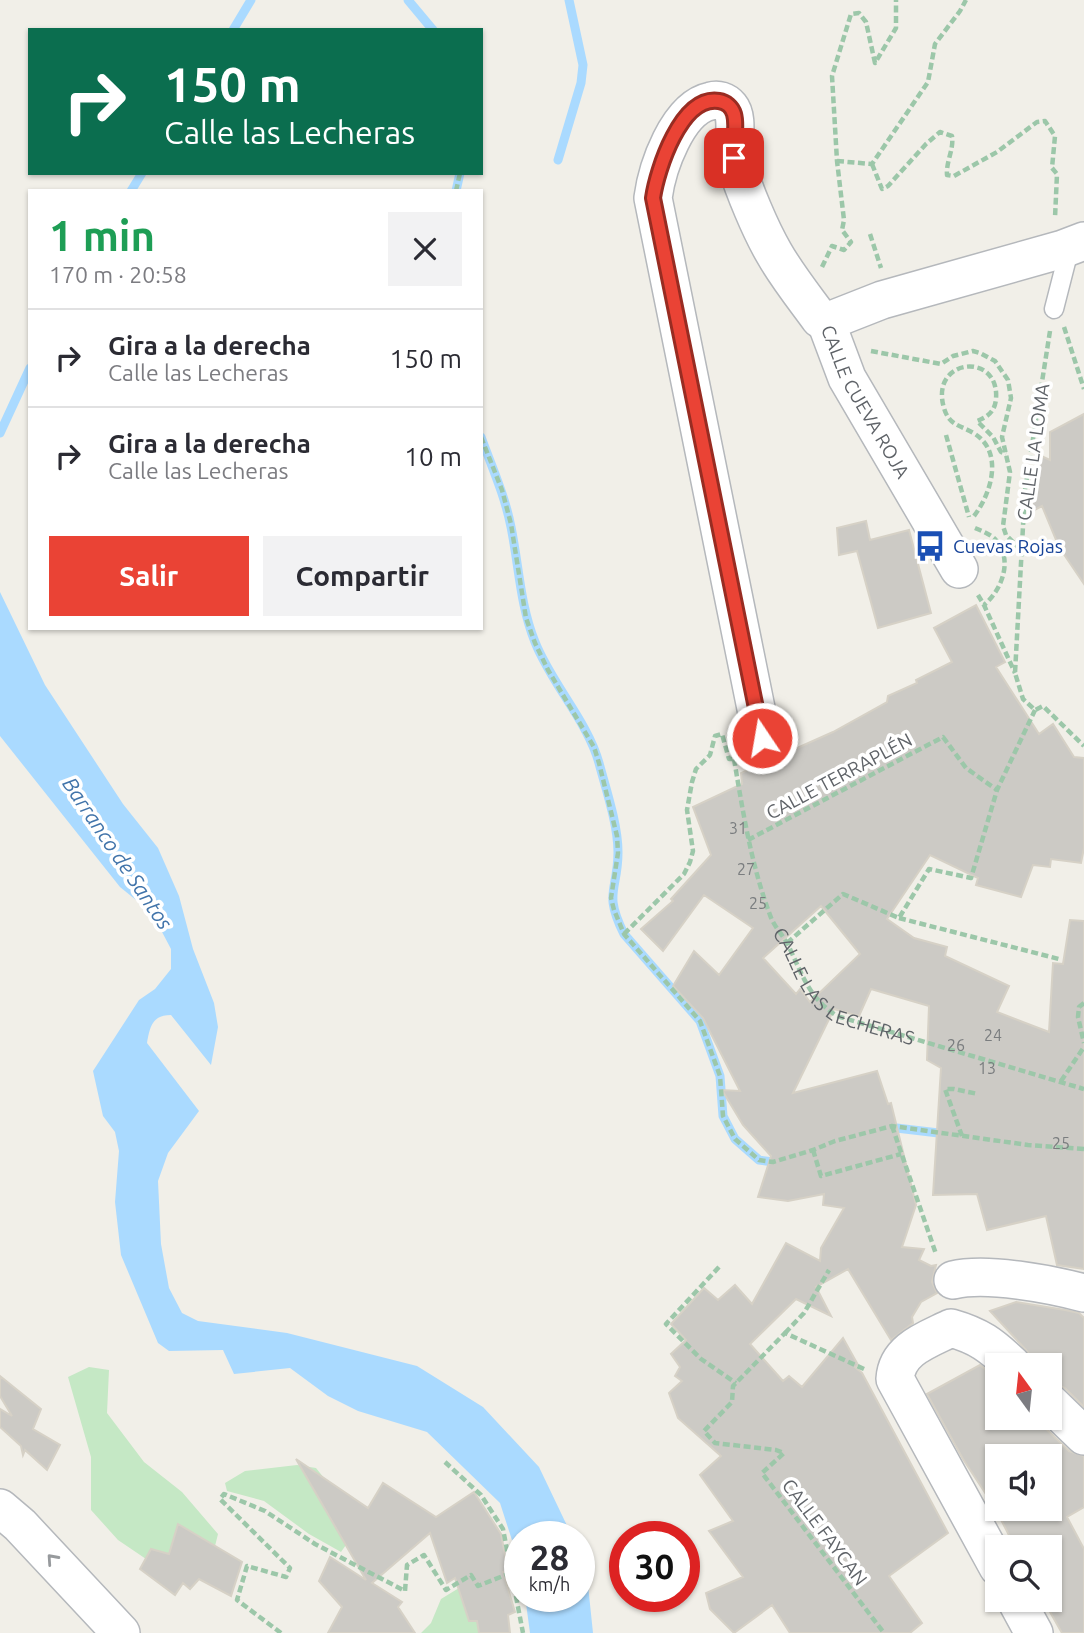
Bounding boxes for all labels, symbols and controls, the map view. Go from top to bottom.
icon: right [49,56,140,147]
text: 150 m [164,56,301,111]
text: Calle las Lecheras [164,114,415,150]
pin [704,128,764,188]
icon: arrive [715,139,753,177]
text: 1 min [49,212,155,259]
button: close [388,212,462,286]
text: 170 m · 20:58 [49,262,187,287]
street label: CALLE CUEVA ROJA [817,322,915,483]
text: Gira a la derecha [108,331,311,360]
icon: right [49,339,87,377]
text: 150 m [390,344,462,373]
text: Calle las Lecheras [108,360,289,385]
street label: CALLE LA LOMA [1012,381,1054,522]
text: Gira a la derecha [108,429,311,458]
icon: right [49,437,87,475]
text: 10 m [404,442,462,471]
text: Calle las Lecheras [108,458,289,483]
bus stop icon: Cuevas Rojas [913,529,947,563]
place label: Cuevas Rojas [953,535,1063,557]
button: Salir [49,536,249,616]
button: Compartir [263,536,462,616]
position arrow [725,701,799,775]
street label: CALLE TERRAPLÉN [762,728,916,824]
water label: Barranco de Santos [58,772,178,934]
house number: 31 [729,819,747,837]
house number: 27 [737,860,755,878]
house number: 25 [749,894,767,912]
street label: CALLE LAS LECHERAS [769,923,917,1049]
house number: 24 [984,1026,1002,1044]
house number: 26 [947,1036,965,1054]
house number: 13 [978,1059,996,1077]
house number: 25 [1052,1134,1070,1152]
north arrow [985,1353,1062,1430]
map controls [985,1353,1062,1612]
button: sound [985,1444,1062,1521]
street label: CALLE FAYCAN [778,1474,872,1590]
speed limit sign: 30 [609,1521,700,1612]
button: search [985,1535,1062,1612]
text: 28 [530,1537,569,1577]
one-way arrow [47,1554,60,1567]
text: km/h [529,1574,570,1594]

